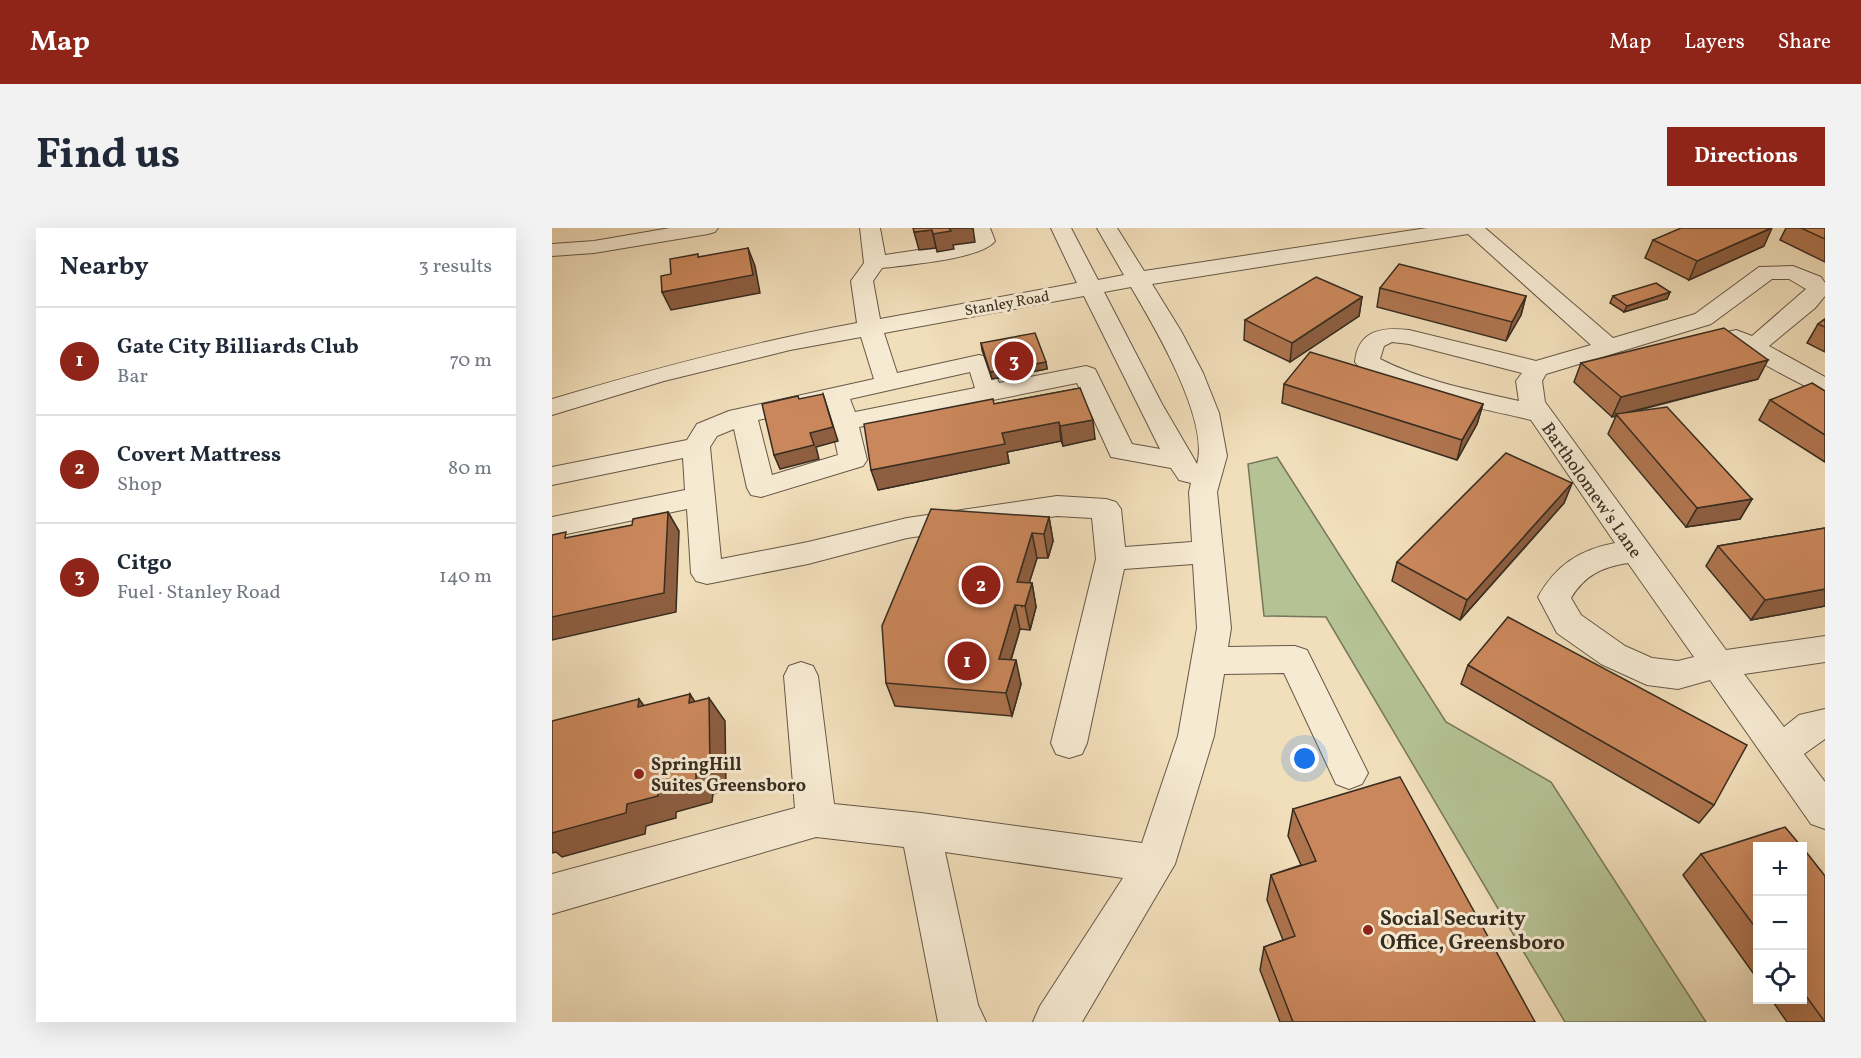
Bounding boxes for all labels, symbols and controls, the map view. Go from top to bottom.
text: Map [30,23,90,62]
text: Map [1609,28,1651,57]
text: Layers [1684,28,1745,57]
text: Share [1778,28,1831,57]
text: Find us [36,127,180,186]
button: Directions [1667,127,1825,186]
text: Nearby [60,249,149,285]
text: 3 results [418,253,492,281]
street label: Stanley Road [963,287,1051,322]
text: Gate City Billiards Club [117,332,359,363]
pin: 3 [994,338,1034,384]
text: 1 [75,347,84,375]
text: 70 m [449,347,492,375]
text: Bar [117,363,148,391]
street label: Bartholomew's Lane [1534,418,1647,564]
text: Covert Mattress [117,440,281,471]
text: 2 [74,455,85,483]
text: 80 m [448,455,492,483]
text: Shop [117,471,162,499]
text: Citgo [117,548,172,579]
pin: 2 [962,562,1000,608]
text: 3 [74,563,85,591]
text: 140 m [439,563,492,591]
text: Fuel · Stanley Road [117,579,281,607]
pin: 1 [948,638,986,684]
your location [1290,744,1319,773]
place label: SpringHill Suites Greensboro [651,753,806,799]
marker: SpringHill Suites Greensboro [632,767,646,781]
map controls [1753,842,1807,1004]
button: + [1753,842,1807,896]
button: − [1753,896,1807,950]
place label: Social Security Office, Greensboro [1380,905,1565,958]
marker: Social Security Office, Greensboro [1361,923,1375,937]
button: locate [1753,950,1807,1004]

